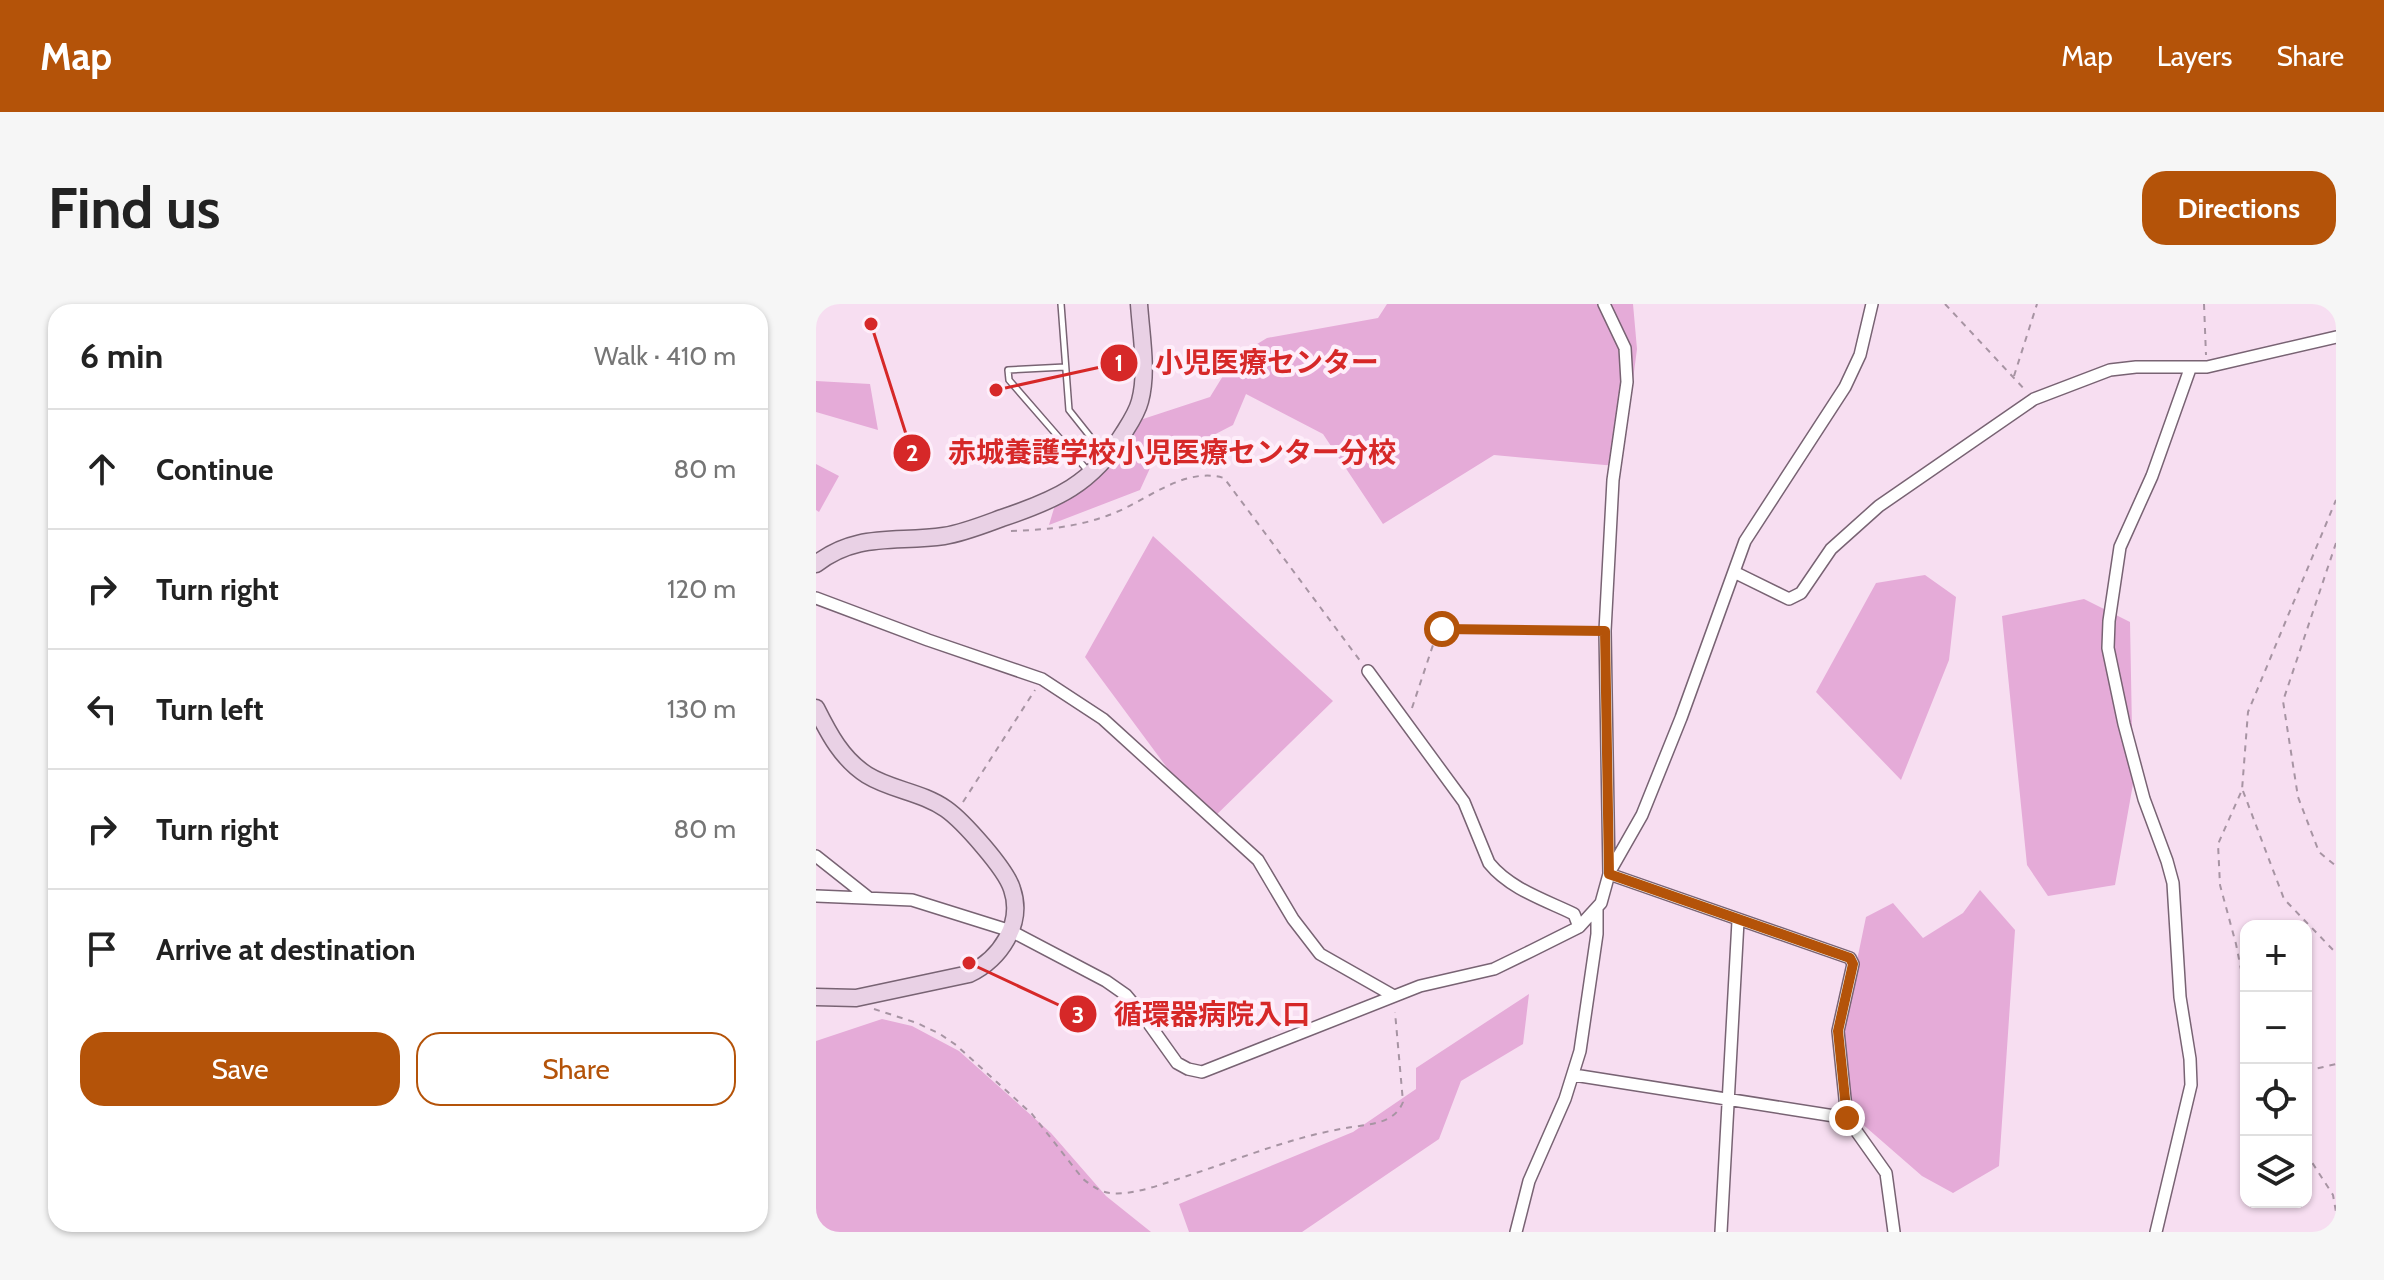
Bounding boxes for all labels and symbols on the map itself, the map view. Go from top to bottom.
callout: 小児医療センター [1099,337,1395,389]
text: 小児医療センター [1155,345,1379,379]
text: 1 [1115,348,1123,377]
callout: 赤城養護学校小児医療センター分校 [892,427,1412,479]
text: 赤城養護学校小児医療センター分校 [948,435,1396,469]
text: 2 [906,438,918,467]
route start [1424,611,1460,647]
callout: 循環器病院入口 [1058,988,1326,1040]
text: 循環器病院入口 [1114,997,1310,1031]
text: 3 [1072,1000,1084,1029]
route end [1829,1100,1865,1136]

